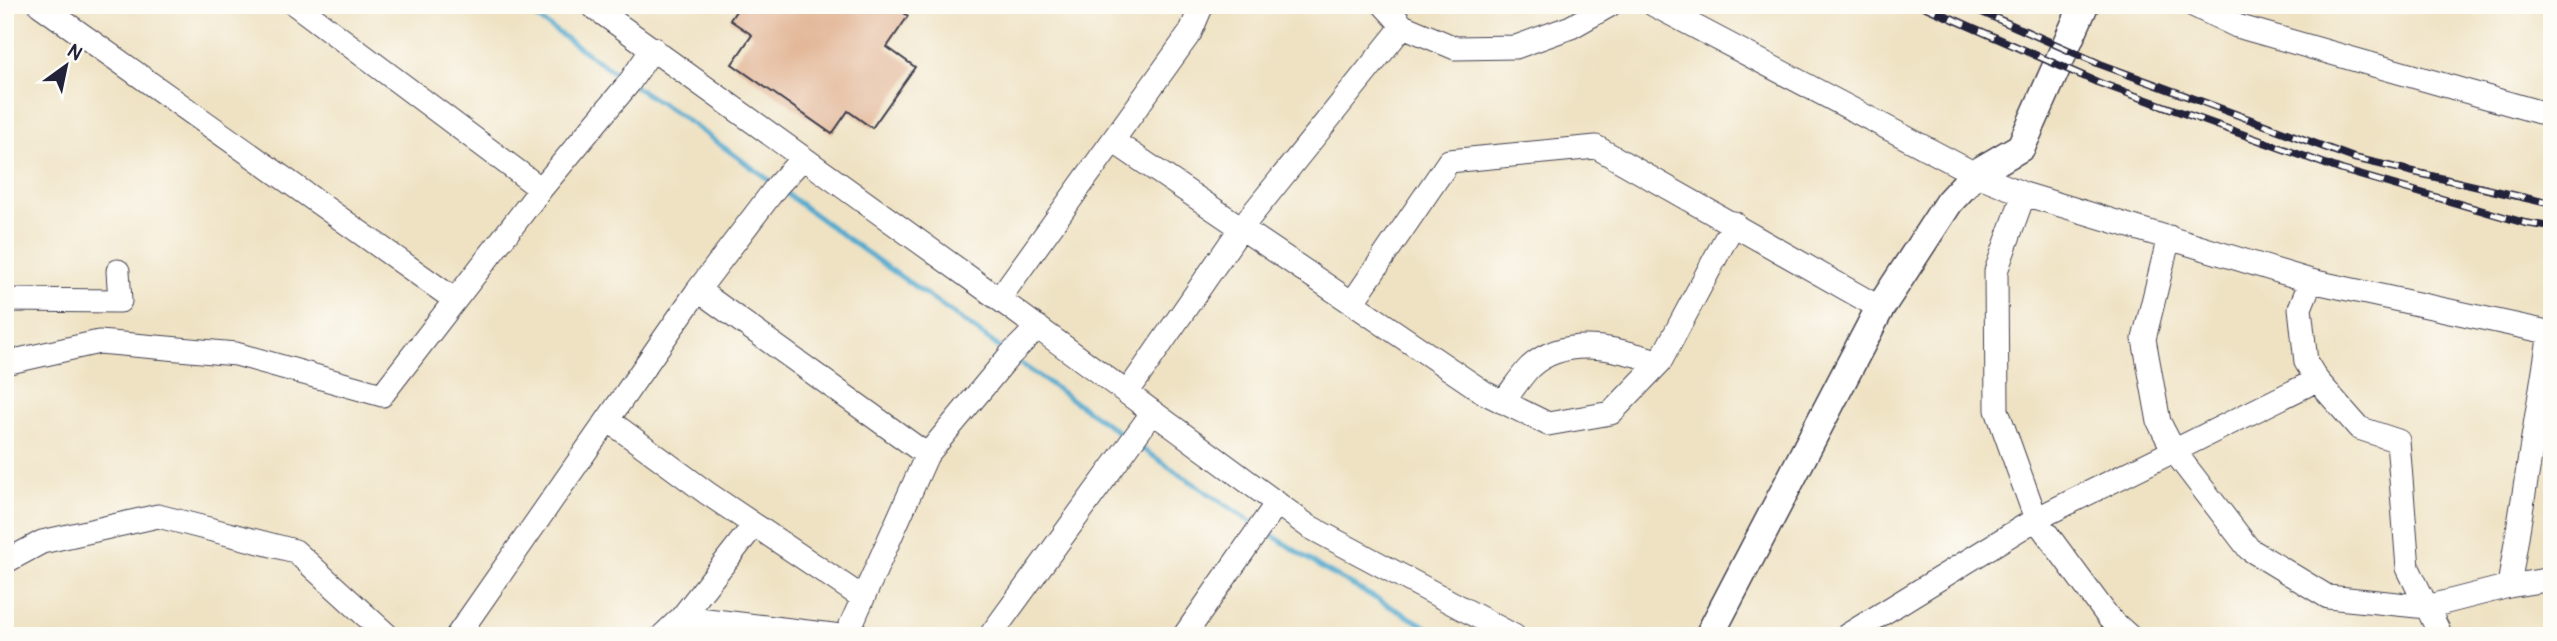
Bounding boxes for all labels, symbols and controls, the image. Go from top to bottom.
north arrow [32,32,102,102]
text: N [63,39,87,66]

